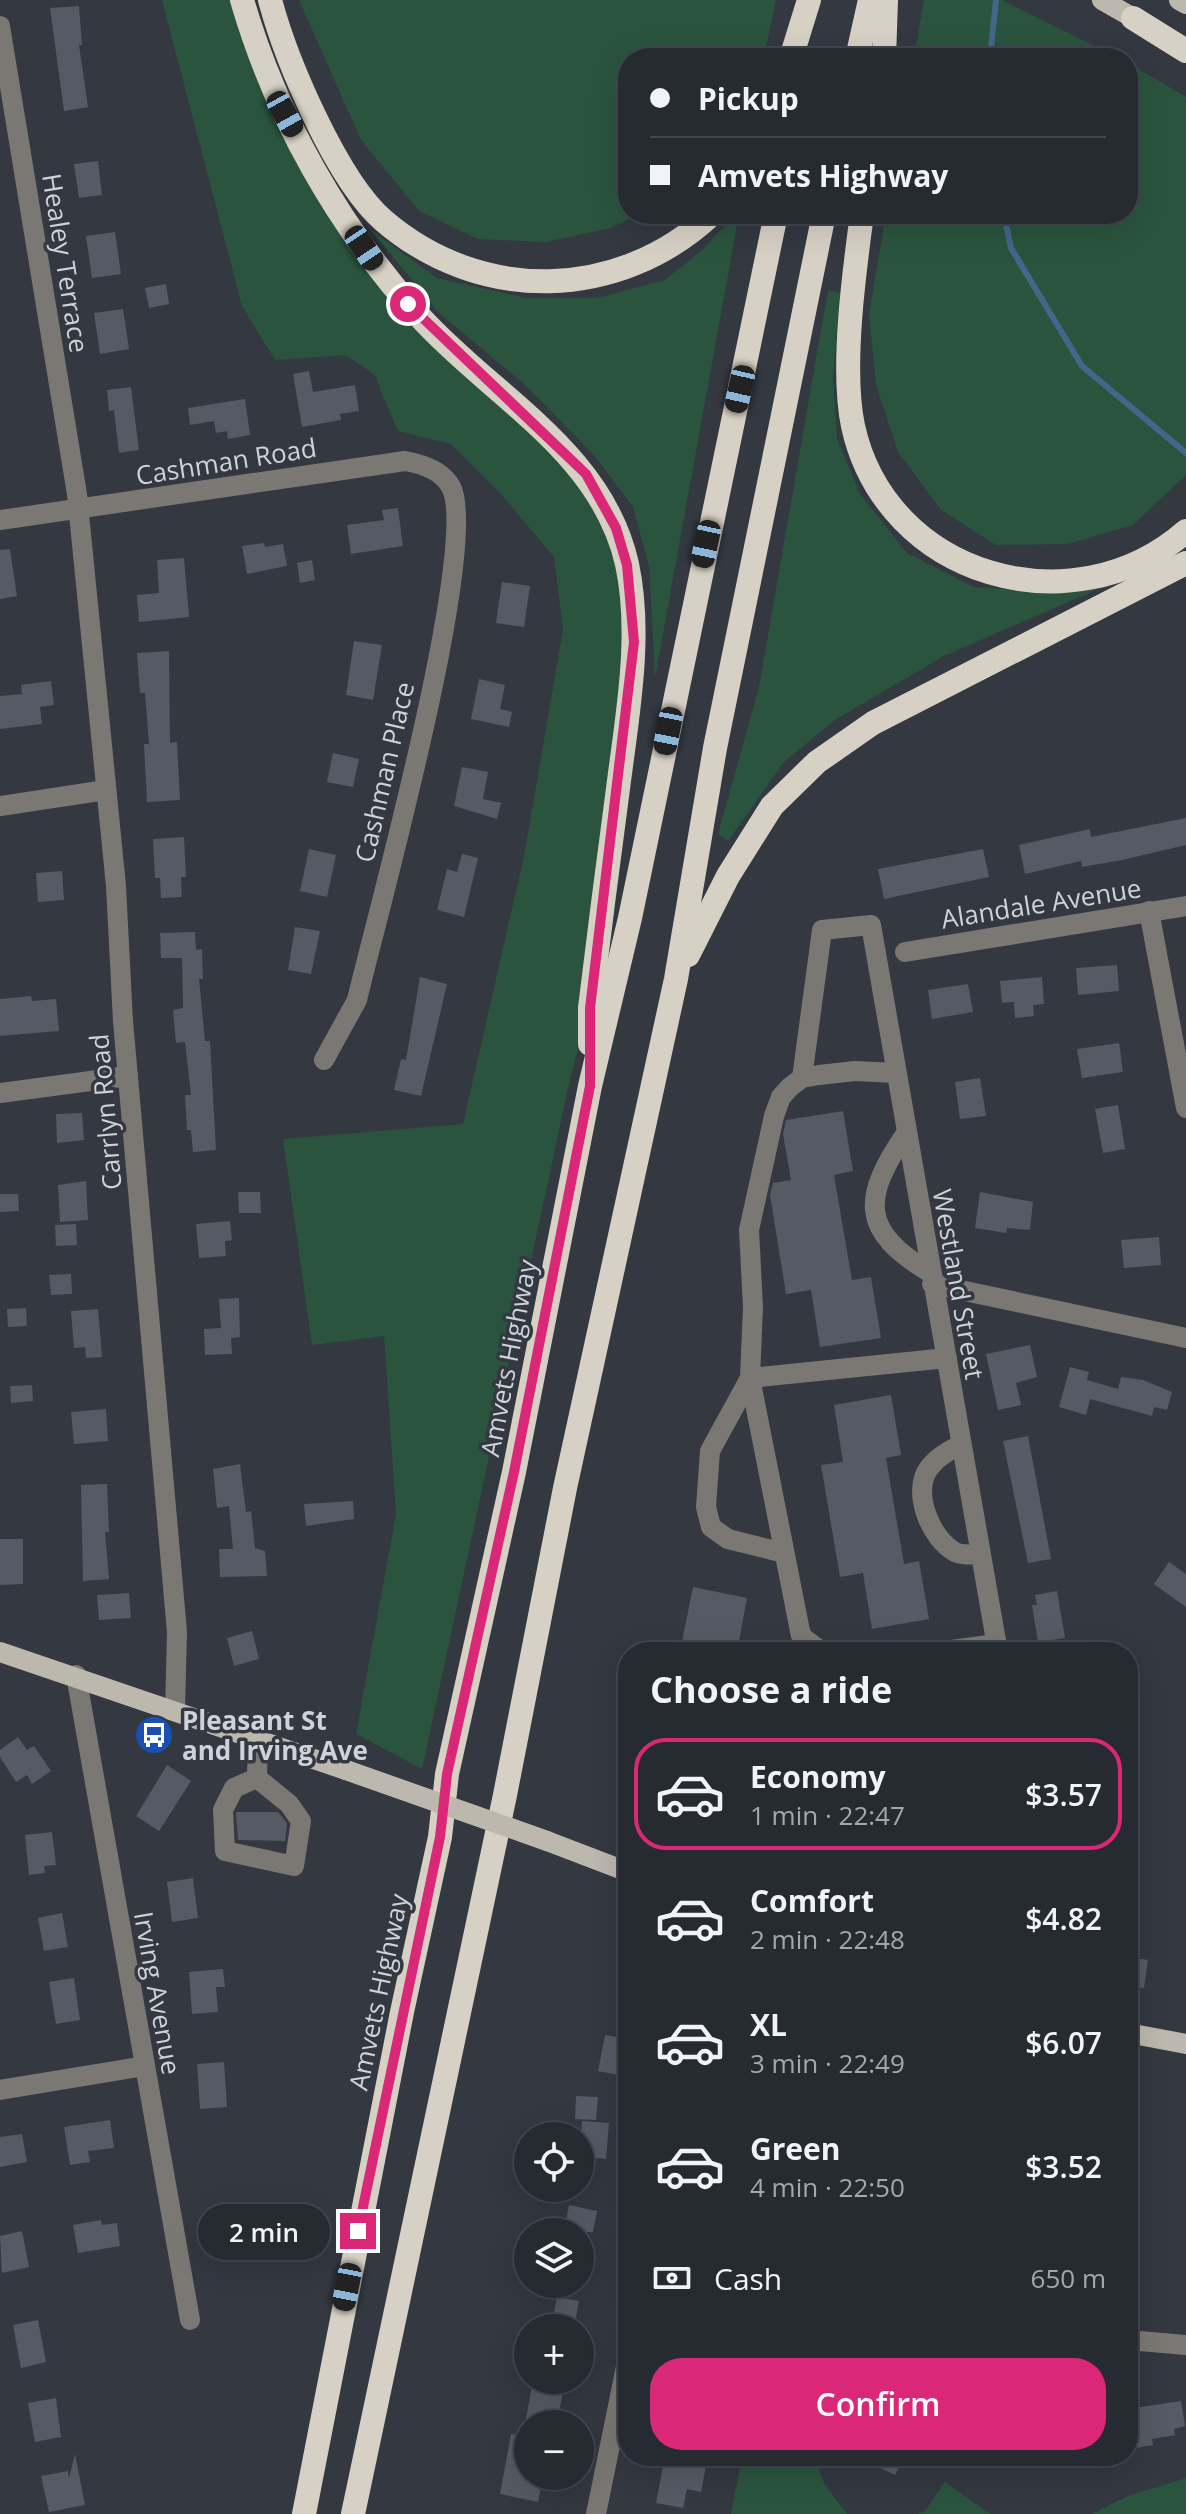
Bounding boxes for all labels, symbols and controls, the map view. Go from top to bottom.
text: Pickup [698,78,799,119]
car [263,87,307,141]
text: Amvets Highway [698,155,948,196]
street label: Healey Terrace [34,171,98,355]
car [341,221,387,275]
route start [390,286,426,322]
car [723,363,757,415]
street label: Cashman Road [133,429,319,493]
car [689,518,723,570]
street label: Cashman Place [346,678,422,866]
car [652,705,684,757]
street label: Alandale Avenue [938,869,1144,937]
street label: Carrlyn Road [80,1033,130,1191]
street label: Westland Street [925,1186,993,1382]
street label: Amvets Highway [471,1255,545,1460]
text: Choose a ride [650,1665,892,1714]
place label: Pleasant St and Irving Ave [182,1702,368,1768]
bus stop icon: Pleasant St and Irving Ave [133,1714,175,1756]
text: Economy [750,1756,886,1797]
icon: car [654,1758,726,1830]
text: $3.57 [1025,1774,1102,1815]
text: 1 min · 22:47 [750,1797,905,1833]
text: Comfort [750,1880,874,1921]
icon: car [654,1882,726,1954]
street label: Amvets Highway [340,1890,417,2094]
text: $4.82 [1025,1898,1102,1939]
street label: Irving Avenue [126,1909,190,2077]
text: 2 min · 22:48 [750,1921,905,1957]
text: XL [750,2004,787,2045]
icon: car [654,2006,726,2078]
text: $6.07 [1025,2022,1102,2063]
text: 3 min · 22:49 [750,2045,905,2081]
map controls [514,2122,594,2490]
button: locate [514,2122,594,2202]
text: Green [750,2128,841,2169]
icon: car [654,2130,726,2202]
text: $3.52 [1025,2146,1102,2187]
text: 4 min · 22:50 [750,2169,905,2205]
callout: 2 min [198,2203,330,2259]
route end [340,2213,376,2249]
text: 2 min [229,2214,299,2250]
button: layers [514,2218,594,2298]
icon: cash [650,2256,694,2300]
text: Cash [714,2258,782,2299]
text: 650 m [1031,2260,1106,2296]
car [331,2261,363,2313]
button: + [514,2314,594,2394]
button: Confirm [650,2358,1106,2450]
button: − [514,2410,594,2490]

